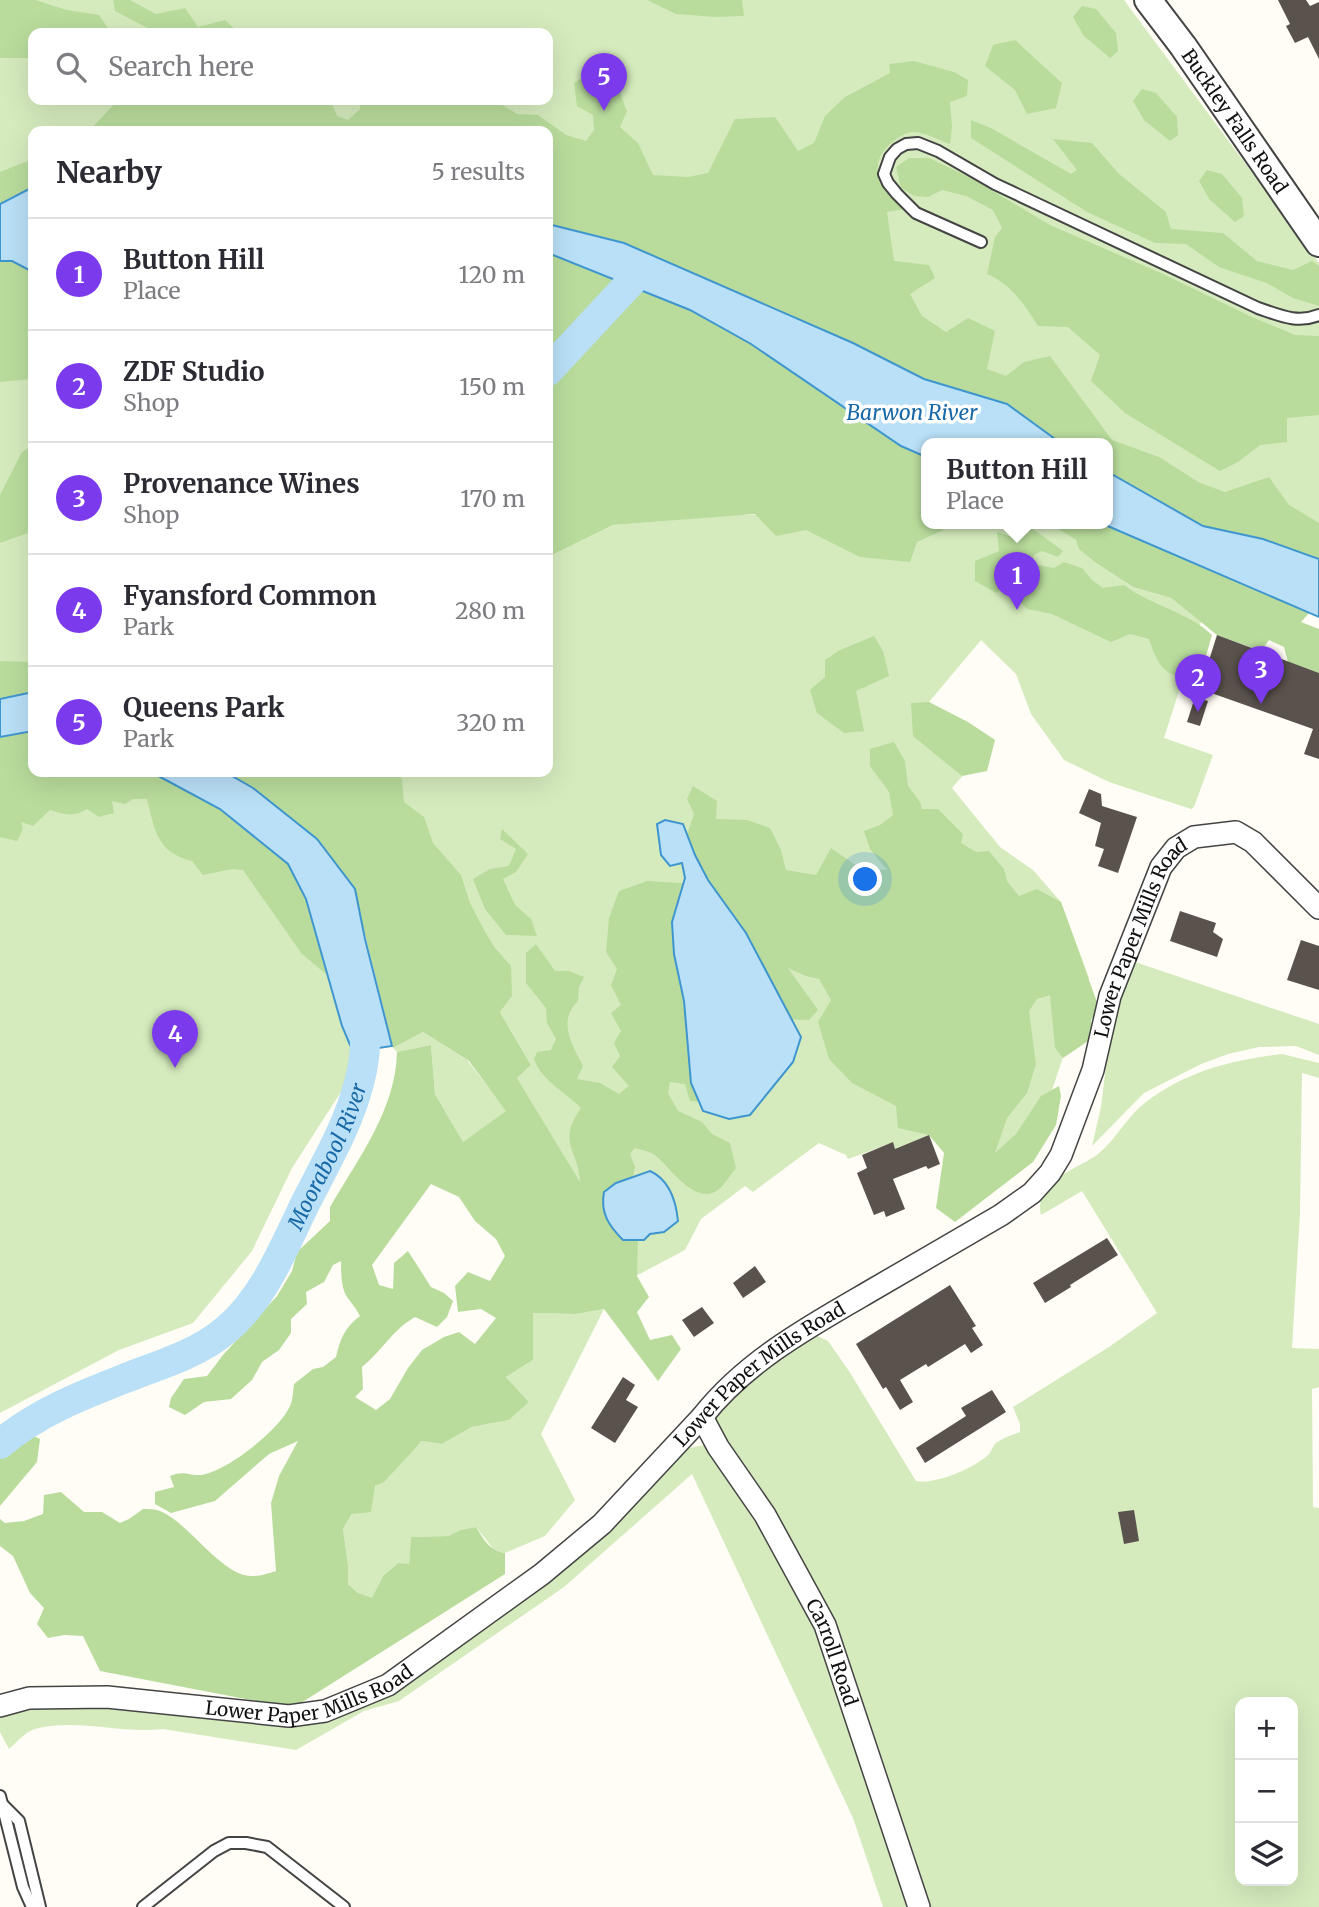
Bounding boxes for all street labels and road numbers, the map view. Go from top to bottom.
street label: Buckley Falls Road [1177,44,1293,198]
street label: Lower Paper Mills Road [1089,832,1191,1040]
street label: Lower Paper Mills Road [669,1296,849,1451]
street label: Carroll Road [801,1594,863,1709]
street label: Lower Paper Mills Road [204,1659,417,1728]

